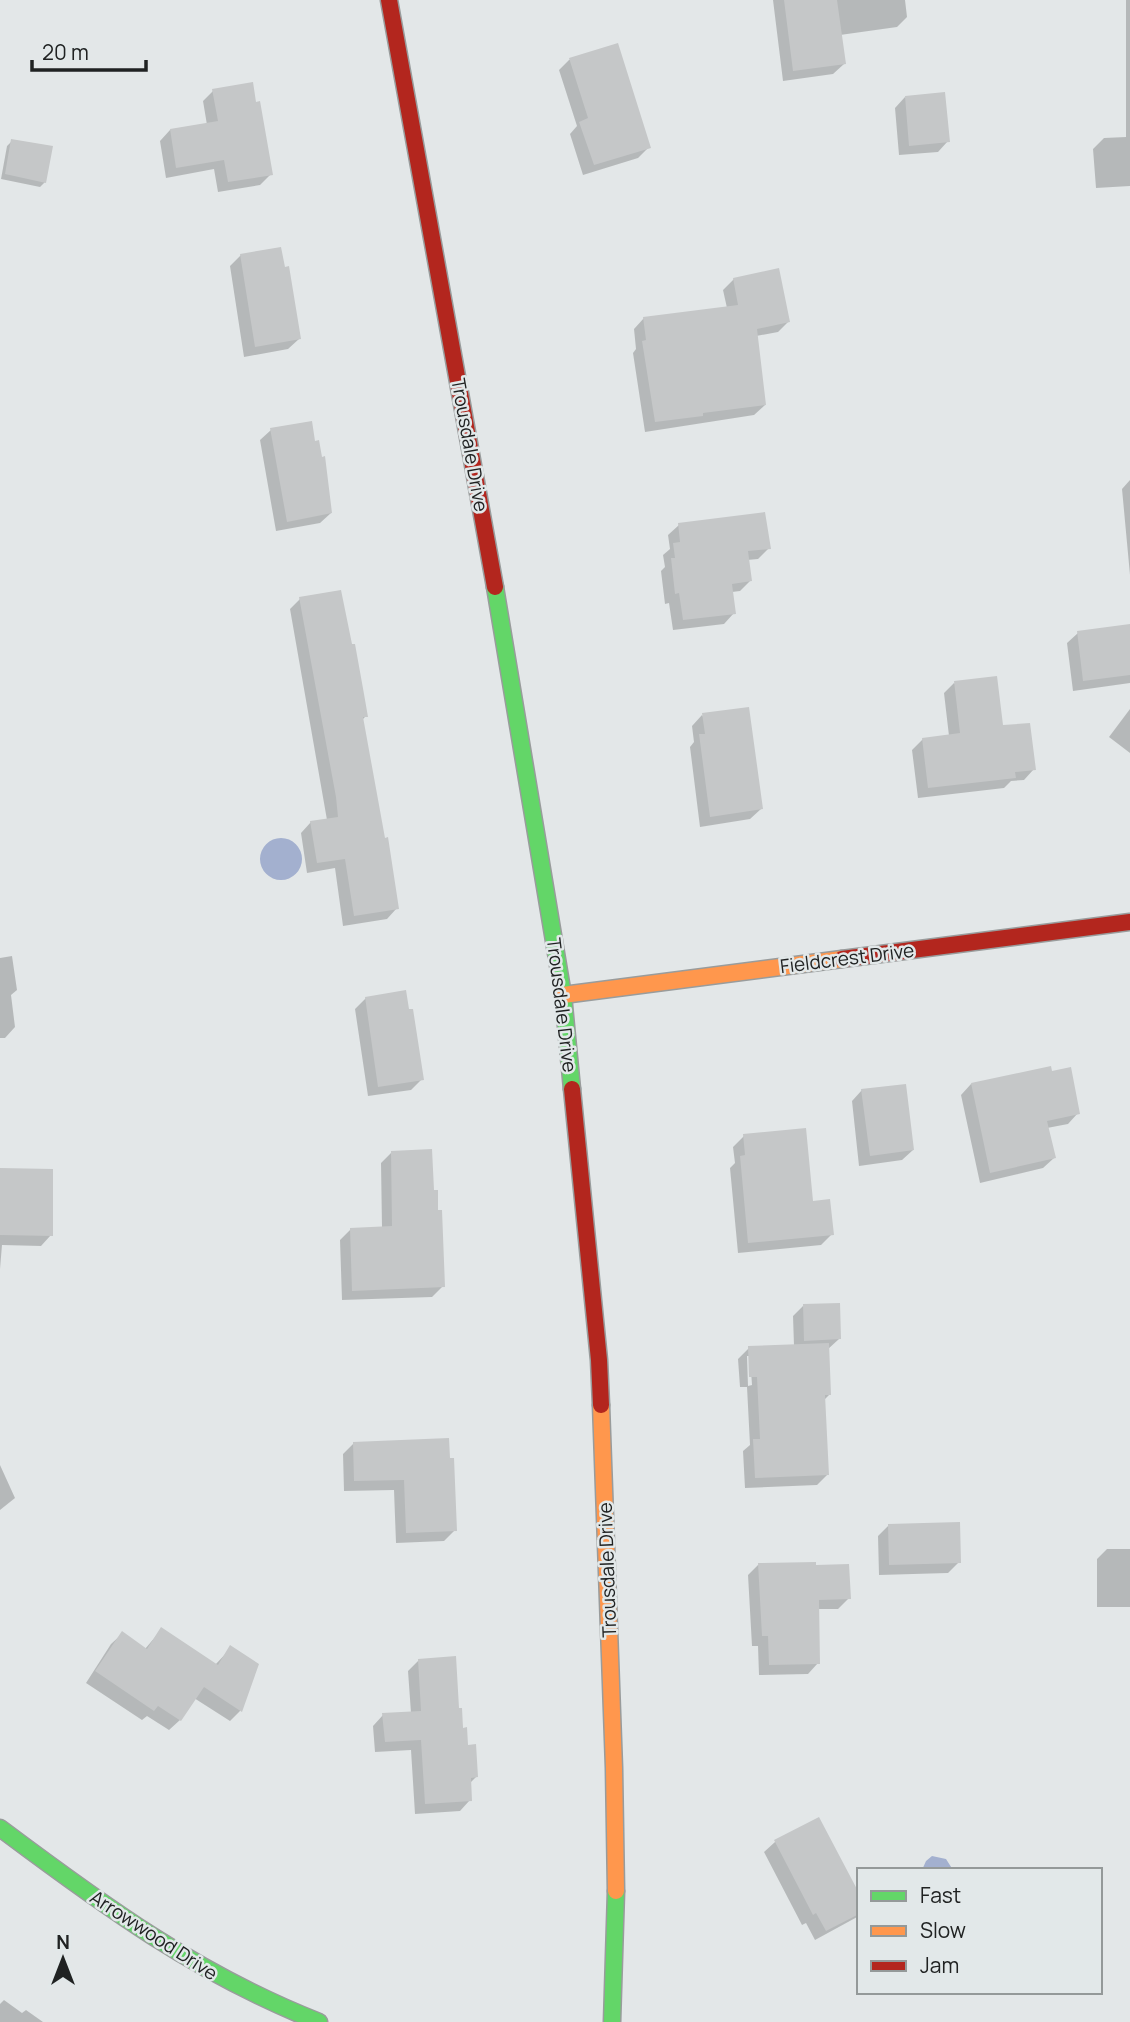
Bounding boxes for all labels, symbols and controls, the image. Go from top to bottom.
scale bar [32,28,145,72]
text: 20 m [42,38,89,66]
street label: Trousdale Drive [445,376,495,514]
street label: Trousdale Drive [541,936,583,1074]
street label: Fieldcrest Drive [778,937,916,979]
street label: Trousdale Drive [592,1502,622,1638]
legend [857,1868,1102,1994]
text: Fast [920,1881,961,1909]
street label: Arrowwood Drive [85,1884,223,1986]
text: Slow [920,1916,966,1944]
north arrow [28,1924,98,1994]
text: N [56,1929,70,1955]
text: Jam [920,1951,959,1979]

